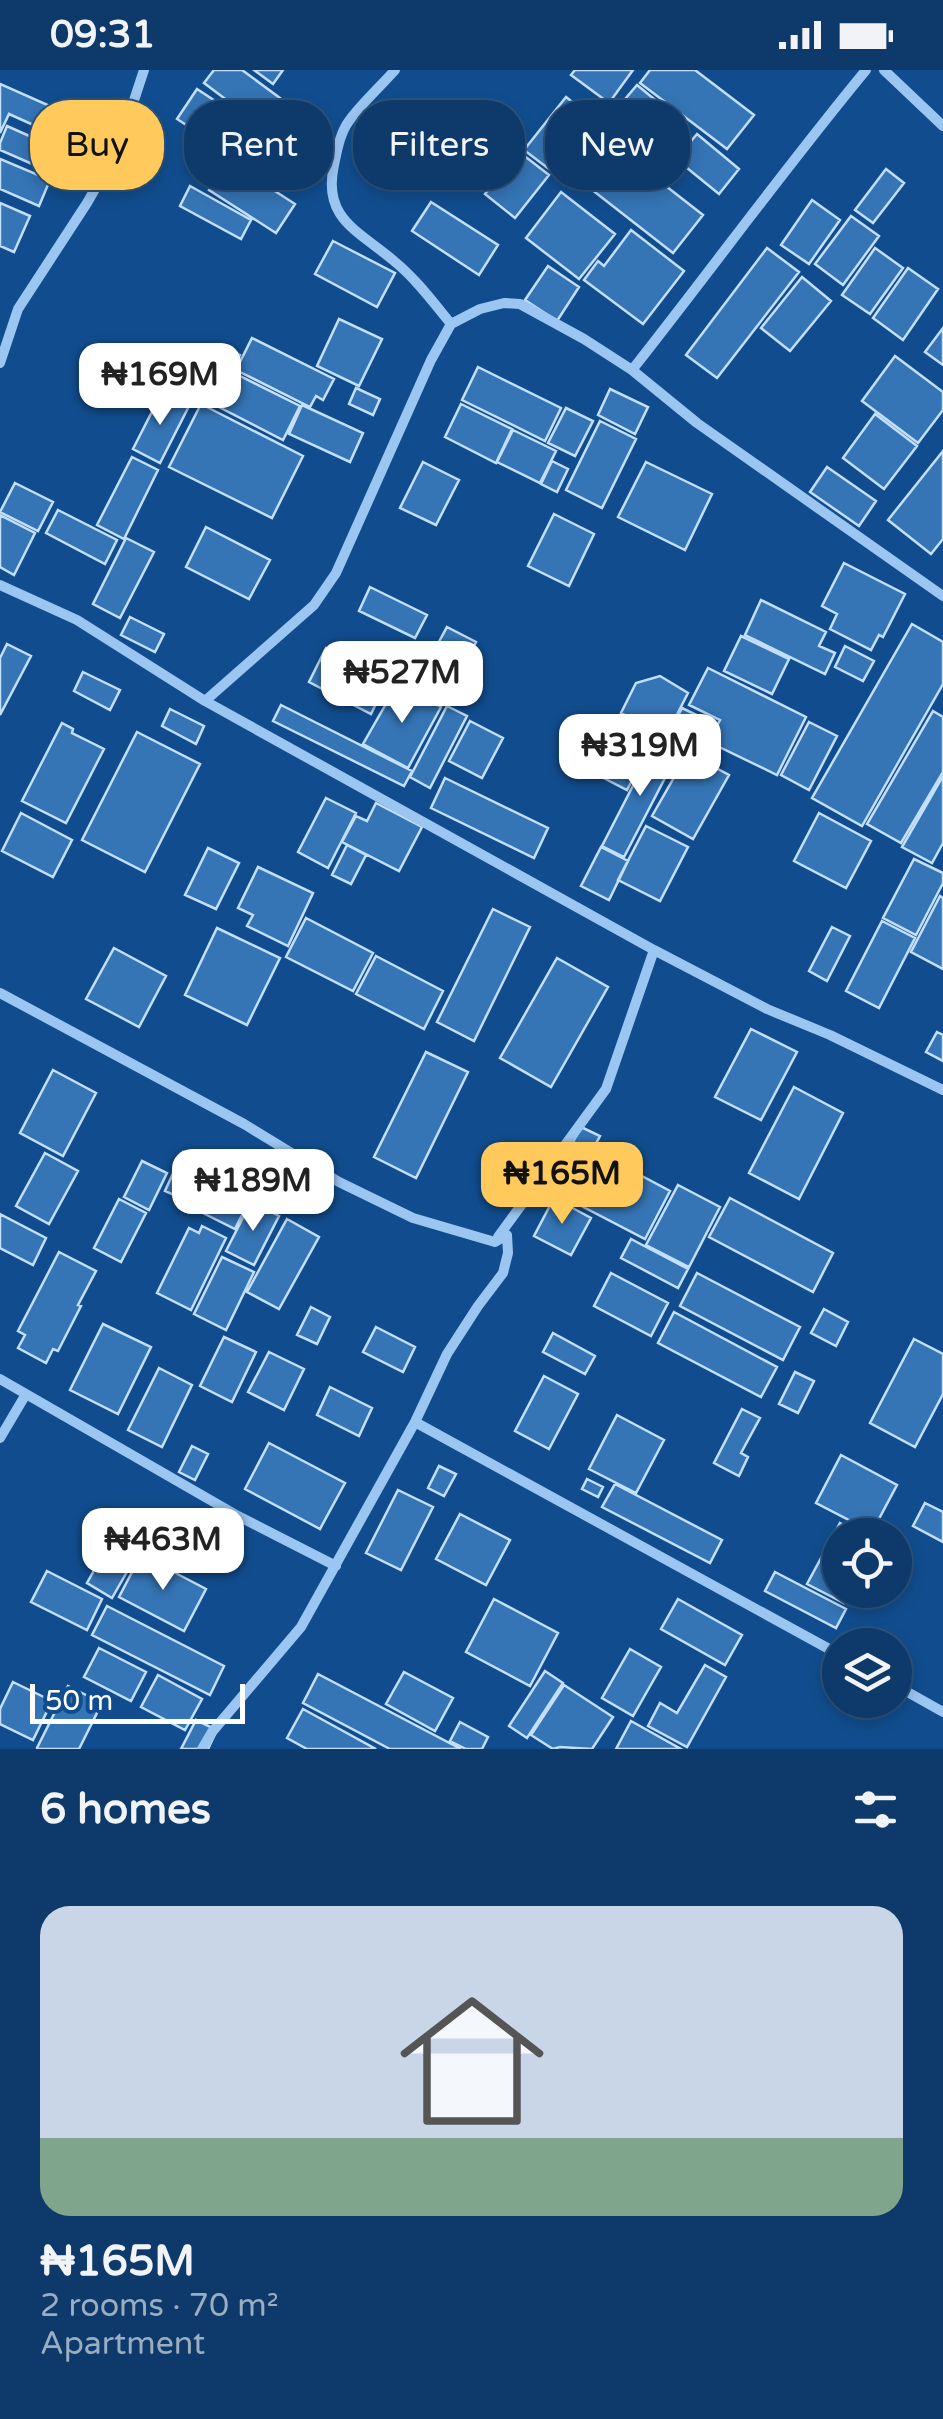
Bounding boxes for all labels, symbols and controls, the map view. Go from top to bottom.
text: 09:31 [50,12,155,58]
chip: Buy [30,100,164,190]
chip: Rent [184,100,333,190]
chip: Filters [353,100,525,190]
chip: New [545,100,690,190]
pin: ₦169M [90,343,230,428]
text: ₦169M [101,356,219,394]
pin: ₦527M [332,641,472,726]
text: ₦527M [343,654,461,692]
pin: ₦319M [570,714,710,799]
text: ₦319M [581,727,699,765]
pin: ₦165M [492,1142,632,1227]
pin: ₦189M [183,1149,323,1234]
text: ₦165M [503,1155,621,1193]
text: ₦189M [194,1162,312,1200]
pin: ₦463M [93,1508,233,1593]
map controls [822,1518,912,1718]
button: locate [822,1518,912,1608]
text: ₦463M [104,1521,222,1559]
button: layers [822,1628,912,1718]
scale bar [30,1679,245,1724]
text: 50 m [45,1684,113,1718]
icon: filters [848,1782,903,1837]
text: 6 homes [40,1784,211,1835]
icon: home [382,1971,562,2151]
text: ₦165M [40,2236,195,2287]
text: 2 rooms · 70 m² [40,2287,279,2325]
text: Apartment [40,2325,205,2363]

